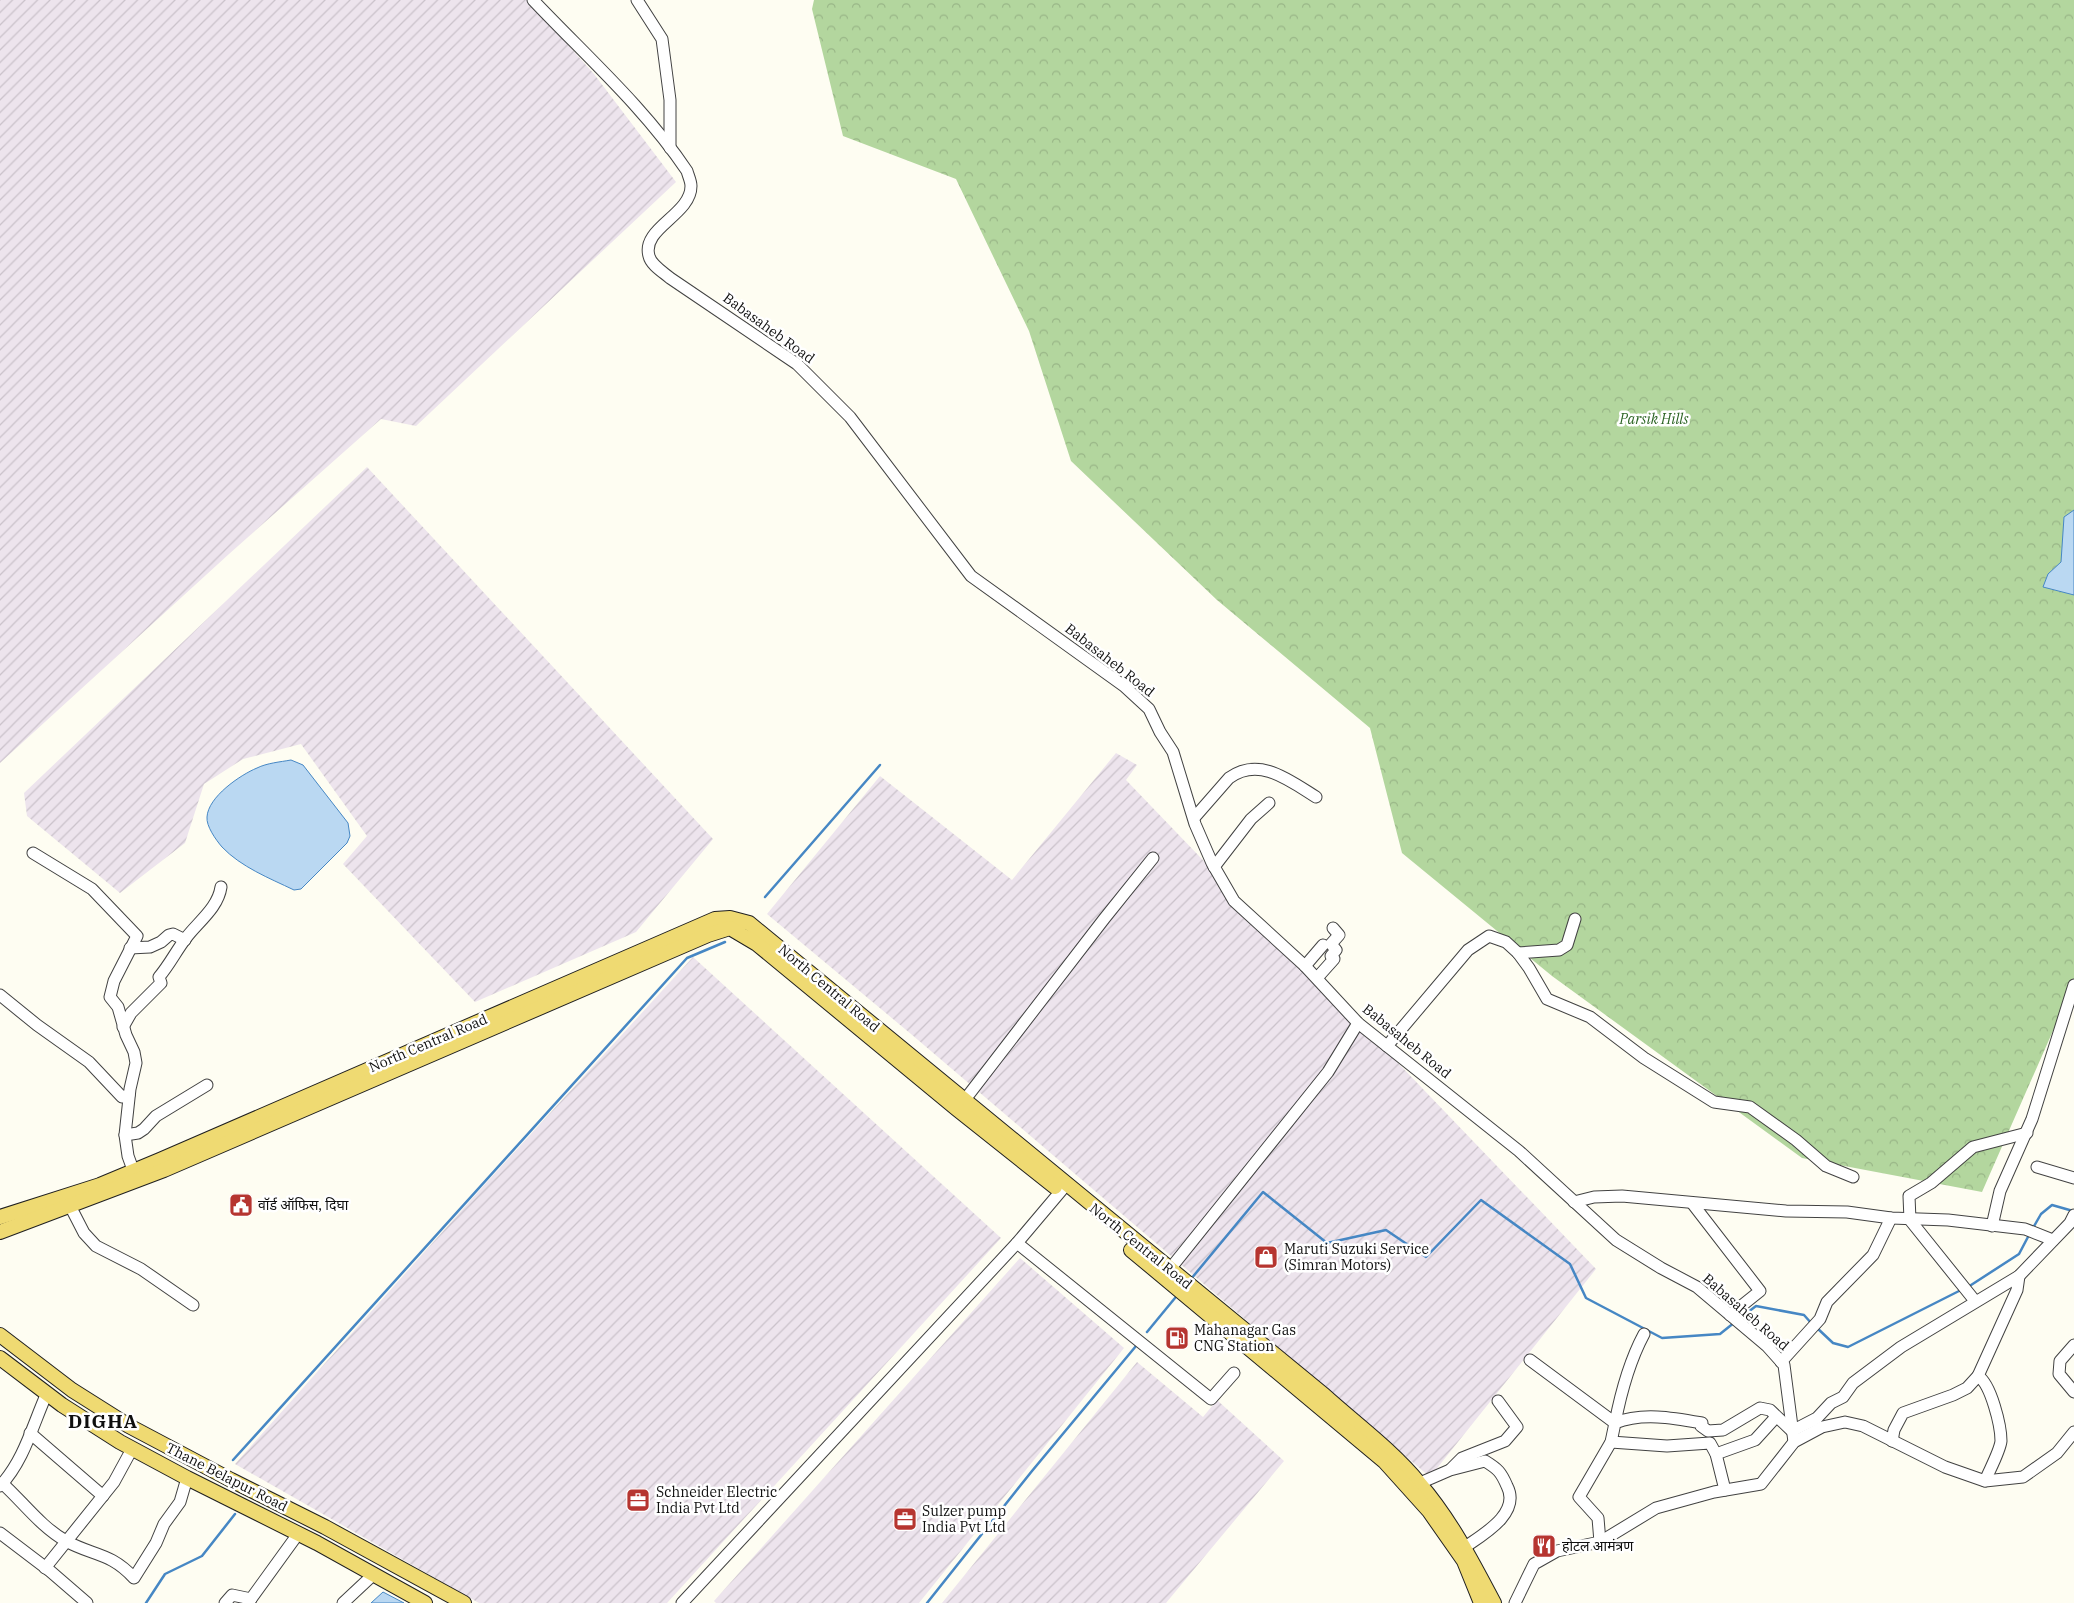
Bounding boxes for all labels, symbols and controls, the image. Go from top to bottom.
street label: Babasaheb Road [720,289,819,368]
park label: Parsik Hills [1619,410,1689,428]
street label: Babasaheb Road [1062,619,1159,701]
street label: North Central Road [775,940,884,1036]
street label: Babasaheb Road [1359,1000,1455,1083]
street label: North Central Road [366,1010,490,1076]
public building icon: वॉर्ड ऑफिस, दिघा [228,1192,254,1218]
place label: वॉर्ड ऑफिस, दिघा [258,1196,349,1214]
street label: North Central Road [1086,1199,1196,1293]
place label: Maruti Suzuki Service (Simran Motors) [1284,1240,1429,1274]
shop icon: Maruti Suzuki Service (Simran Motors) [1253,1244,1279,1270]
street label: Babasaheb Road [1699,1270,1793,1355]
place label: Mahanagar Gas CNG Station [1194,1321,1296,1355]
fuel station icon: Mahanagar Gas CNG Station [1164,1325,1190,1351]
district label: DIGHA [68,1409,138,1433]
street label: Thane Belapur Road [163,1439,291,1516]
place label: Schneider Electric India Pvt Ltd [656,1483,777,1517]
office icon: Schneider Electric India Pvt Ltd [625,1487,651,1513]
place label: Sulzer pump India Pvt Ltd [922,1502,1006,1536]
office icon: Sulzer pump India Pvt Ltd [892,1506,918,1532]
restaurant icon: होटल आमंत्रण [1531,1533,1557,1559]
place label: होटल आमंत्रण [1562,1537,1634,1555]

